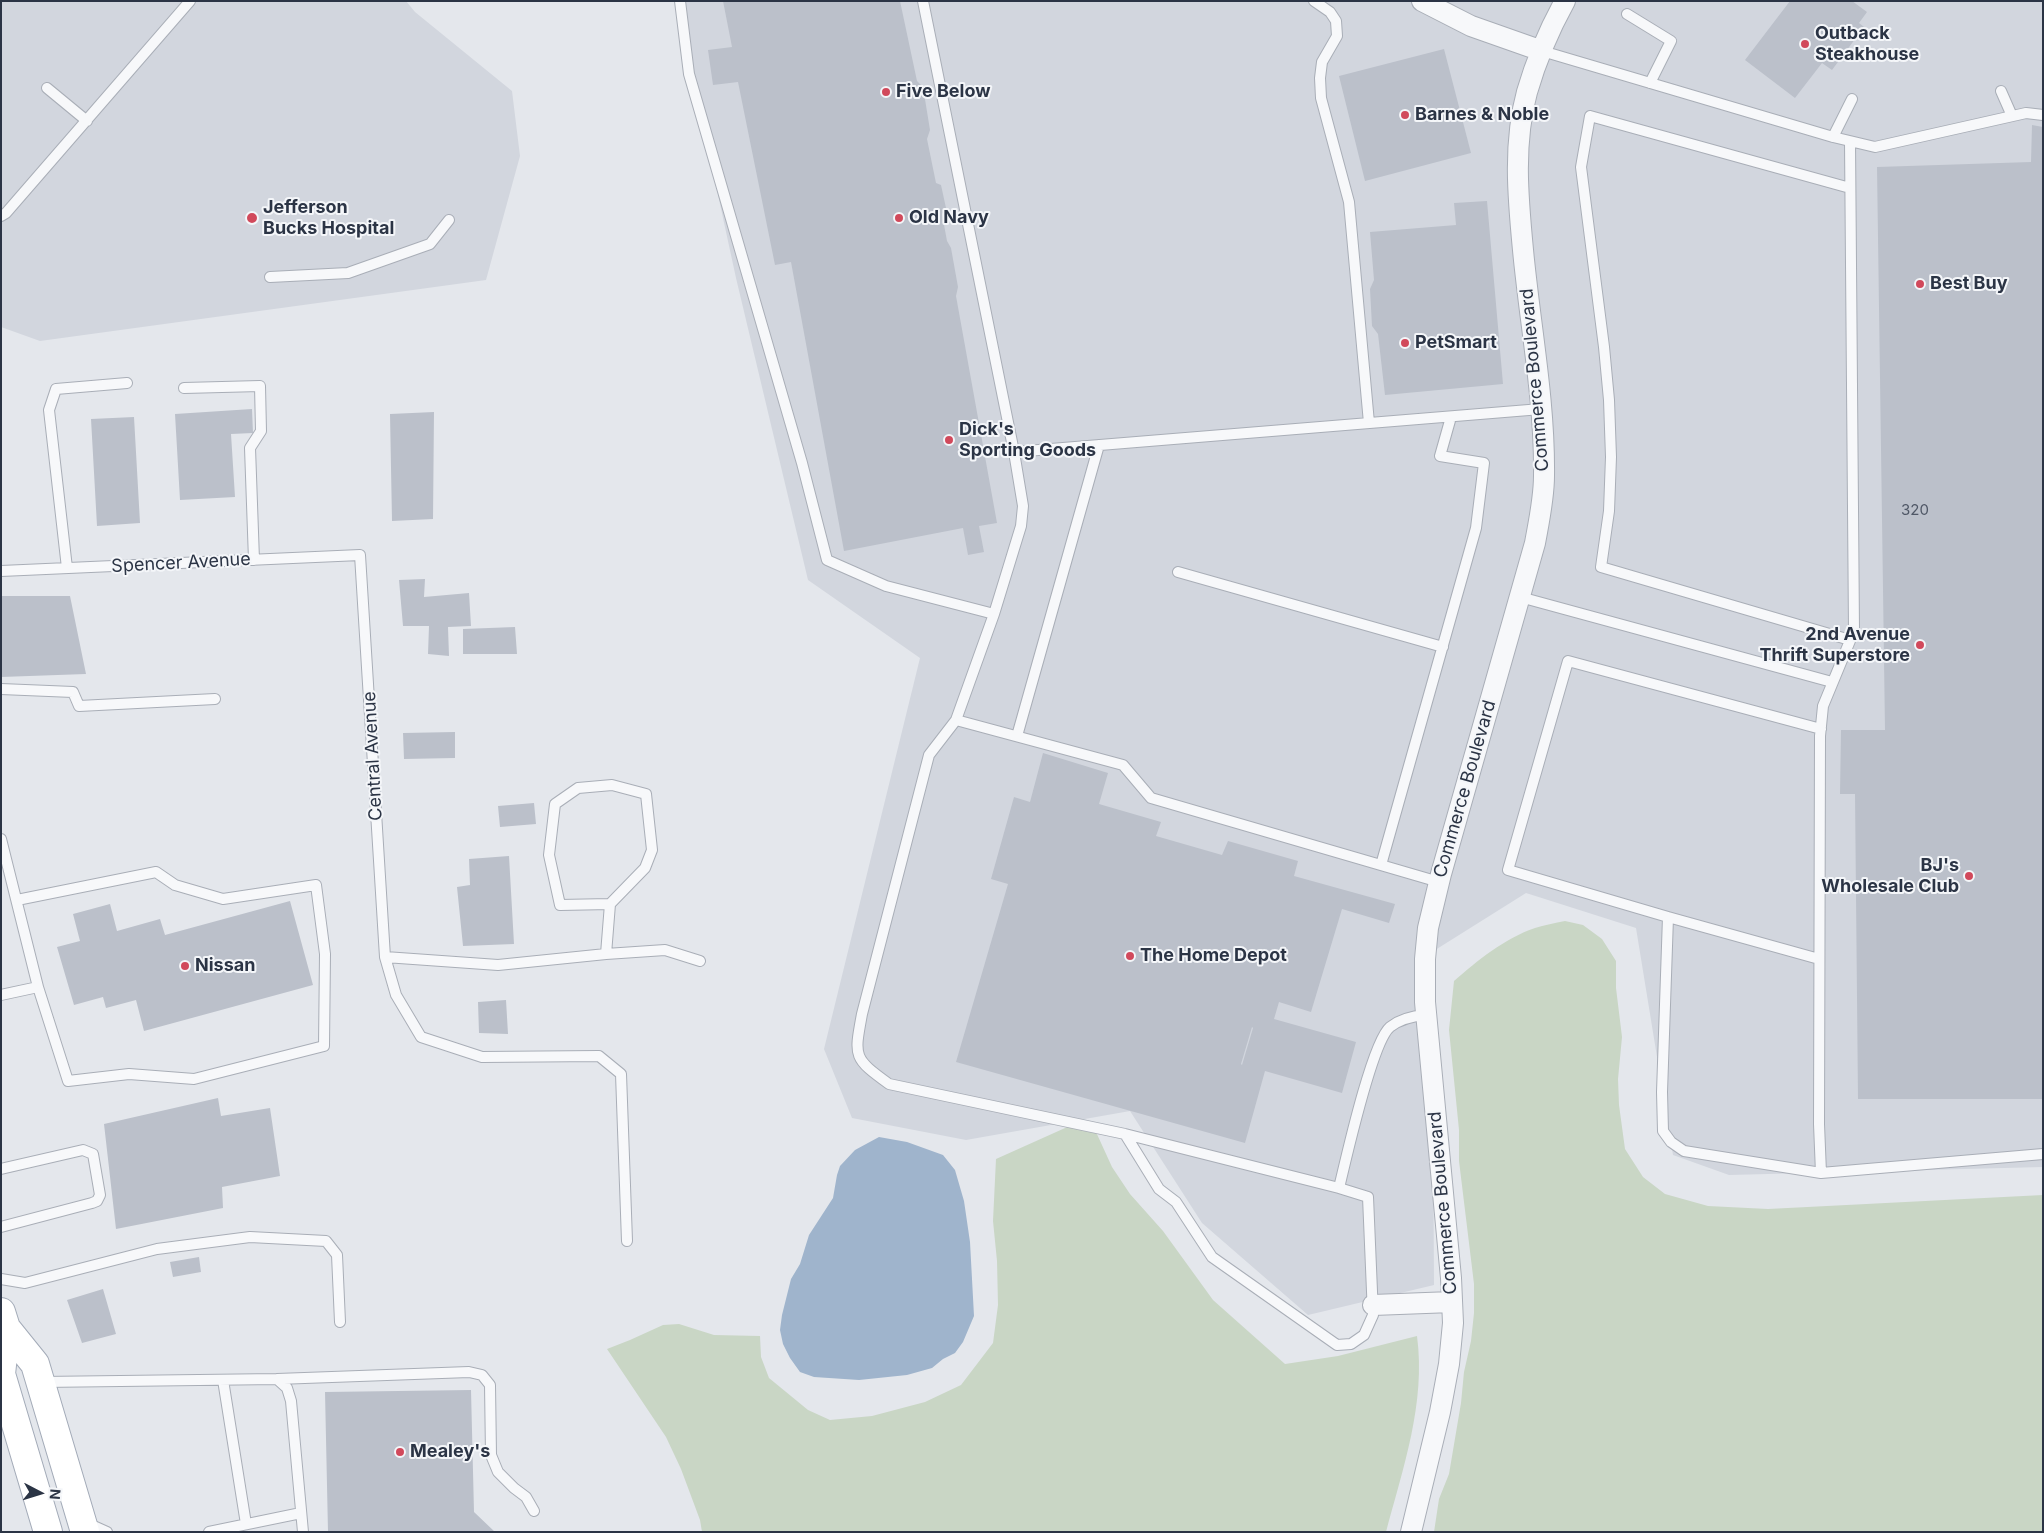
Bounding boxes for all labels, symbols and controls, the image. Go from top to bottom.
place label: Outback Steakhouse [1815,23,1919,66]
marker: Outback Steakhouse [1799,38,1811,50]
place label: Five Below [896,81,990,103]
marker: Five Below [880,86,892,98]
place label: Barnes & Noble [1415,104,1549,126]
marker: Barnes & Noble [1399,109,1411,121]
place label: Jefferson Bucks Hospital [263,197,394,240]
place label: Old Navy [909,207,989,229]
marker: Jefferson Bucks Hospital [245,211,259,225]
marker: Old Navy [893,212,905,224]
place label: Best Buy [1930,273,2008,295]
marker: Best Buy [1914,278,1926,290]
street label: Commerce Boulevard [1516,288,1554,472]
place label: PetSmart [1415,332,1497,354]
marker: PetSmart [1399,337,1411,349]
place label: Dick's Sporting Goods [959,419,1096,462]
marker: Dick's Sporting Goods [943,434,955,446]
house number: 320 [1901,501,1929,519]
street label: Spencer Avenue [111,549,251,577]
place label: 2nd Avenue Thrift Superstore [1760,624,1910,666]
marker: 2nd Avenue Thrift Superstore [1914,639,1926,651]
street label: Central Avenue [359,691,387,821]
street label: Commerce Boulevard [1429,698,1501,880]
place label: BJ's Wholesale Club [1821,855,1959,898]
marker: BJ's Wholesale Club [1963,870,1975,882]
place label: The Home Depot [1140,945,1287,967]
marker: The Home Depot [1124,950,1136,962]
place label: Nissan [195,955,255,977]
marker: Nissan [179,960,191,972]
street label: Commerce Boulevard [1424,1111,1462,1295]
place label: Mealey's [410,1441,490,1463]
marker: Mealey's [394,1446,406,1458]
north arrow [15,1468,65,1518]
text: N [47,1488,64,1500]

